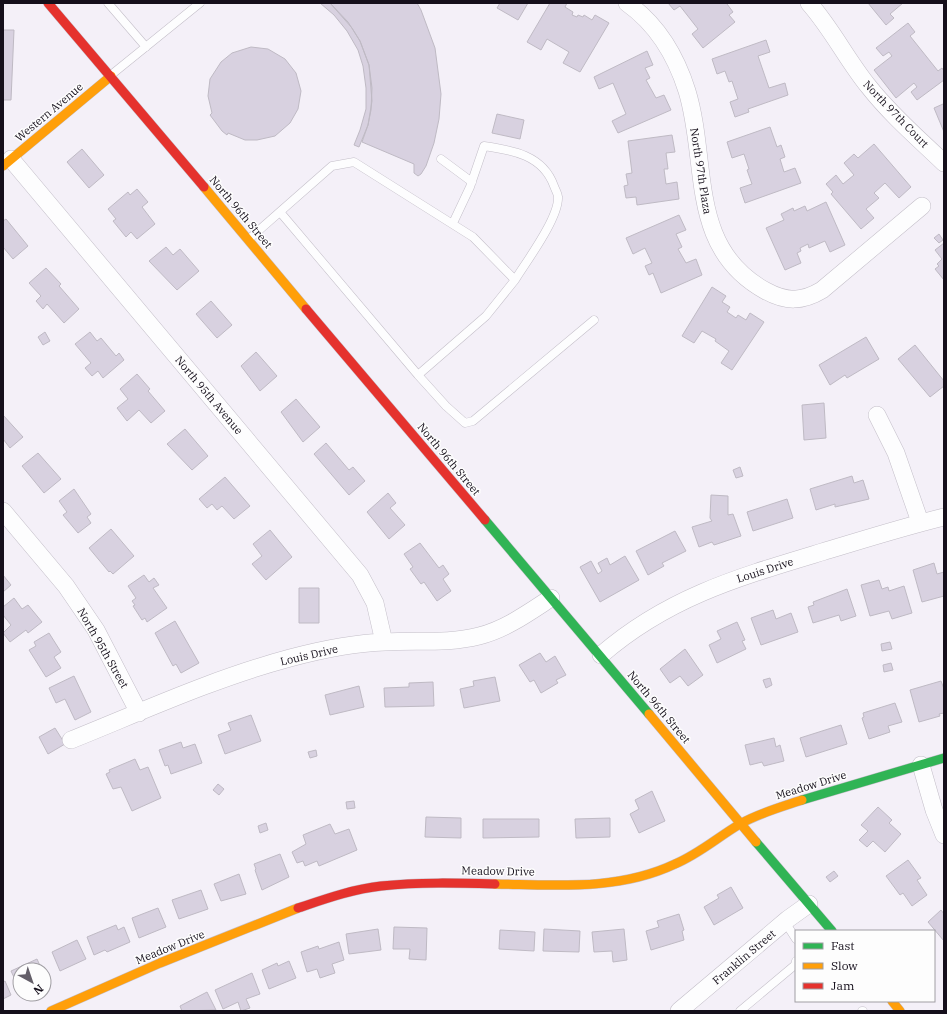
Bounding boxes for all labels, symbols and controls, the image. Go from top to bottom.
street label: North 97th Court [860,77,932,151]
street label: Western Avenue [12,80,86,144]
street label: North 97th Plaza [687,127,715,215]
street label: North 96th Street [207,173,275,251]
street label: North 95th Avenue [172,353,246,437]
street label: North 96th Street [415,420,483,498]
street label: Louis Drive [735,554,795,586]
street label: North 95th Street [74,605,132,691]
street label: Louis Drive [279,642,339,668]
street label: North 96th Street [625,668,693,746]
street label: Meadow Drive [774,768,848,802]
street label: Meadow Drive [461,863,535,879]
street label: Franklin Street [710,926,779,987]
street label: Meadow Drive [133,927,207,967]
legend [795,930,935,1002]
text: Fast [831,938,855,953]
text: Slow [831,958,858,973]
north arrow [12,962,52,1002]
text: Jam [831,978,855,993]
text: N [30,982,46,998]

